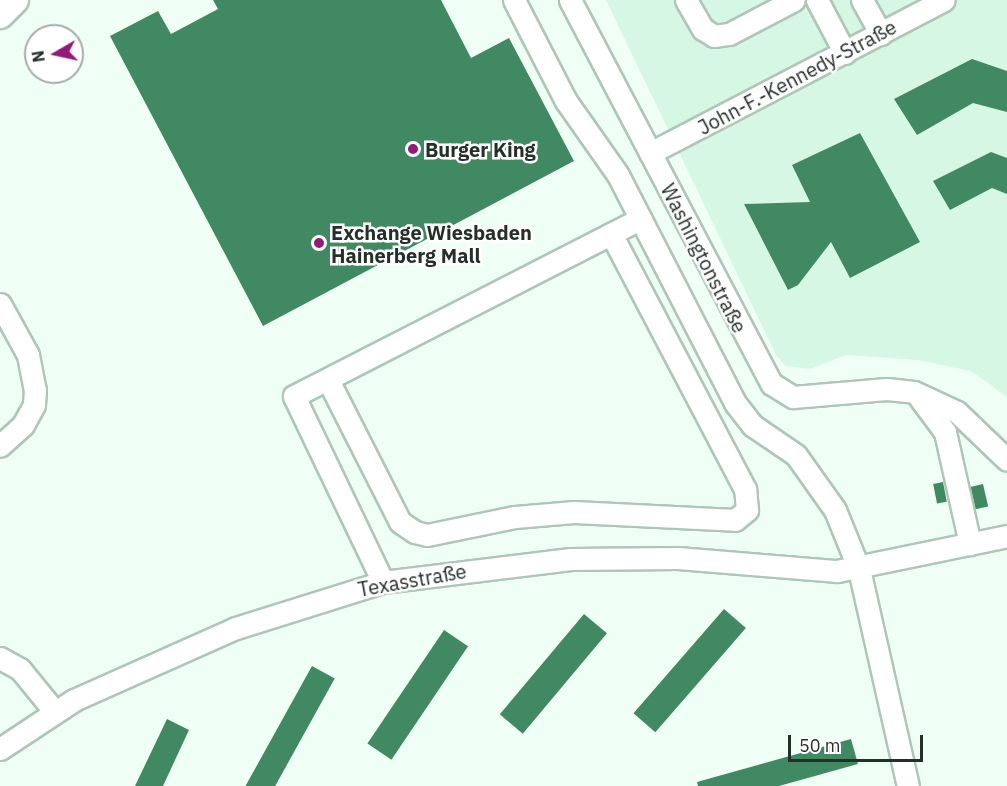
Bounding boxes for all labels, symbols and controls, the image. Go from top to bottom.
street label: John-F.-Kennedy-Straße [694,14,900,140]
north arrow [24,24,84,84]
text: N [27,49,49,64]
place label: Burger King [425,137,536,161]
marker: Burger King [406,142,420,156]
street label: Washingtonstraße [656,179,752,337]
place label: Exchange Wiesbaden Hainerberg Mall [331,220,532,267]
marker: Exchange Wiesbaden Hainerberg Mall [312,236,326,250]
street label: Texasstraße [356,559,468,601]
scale bar [791,723,926,761]
text: 50 m [799,734,841,757]

